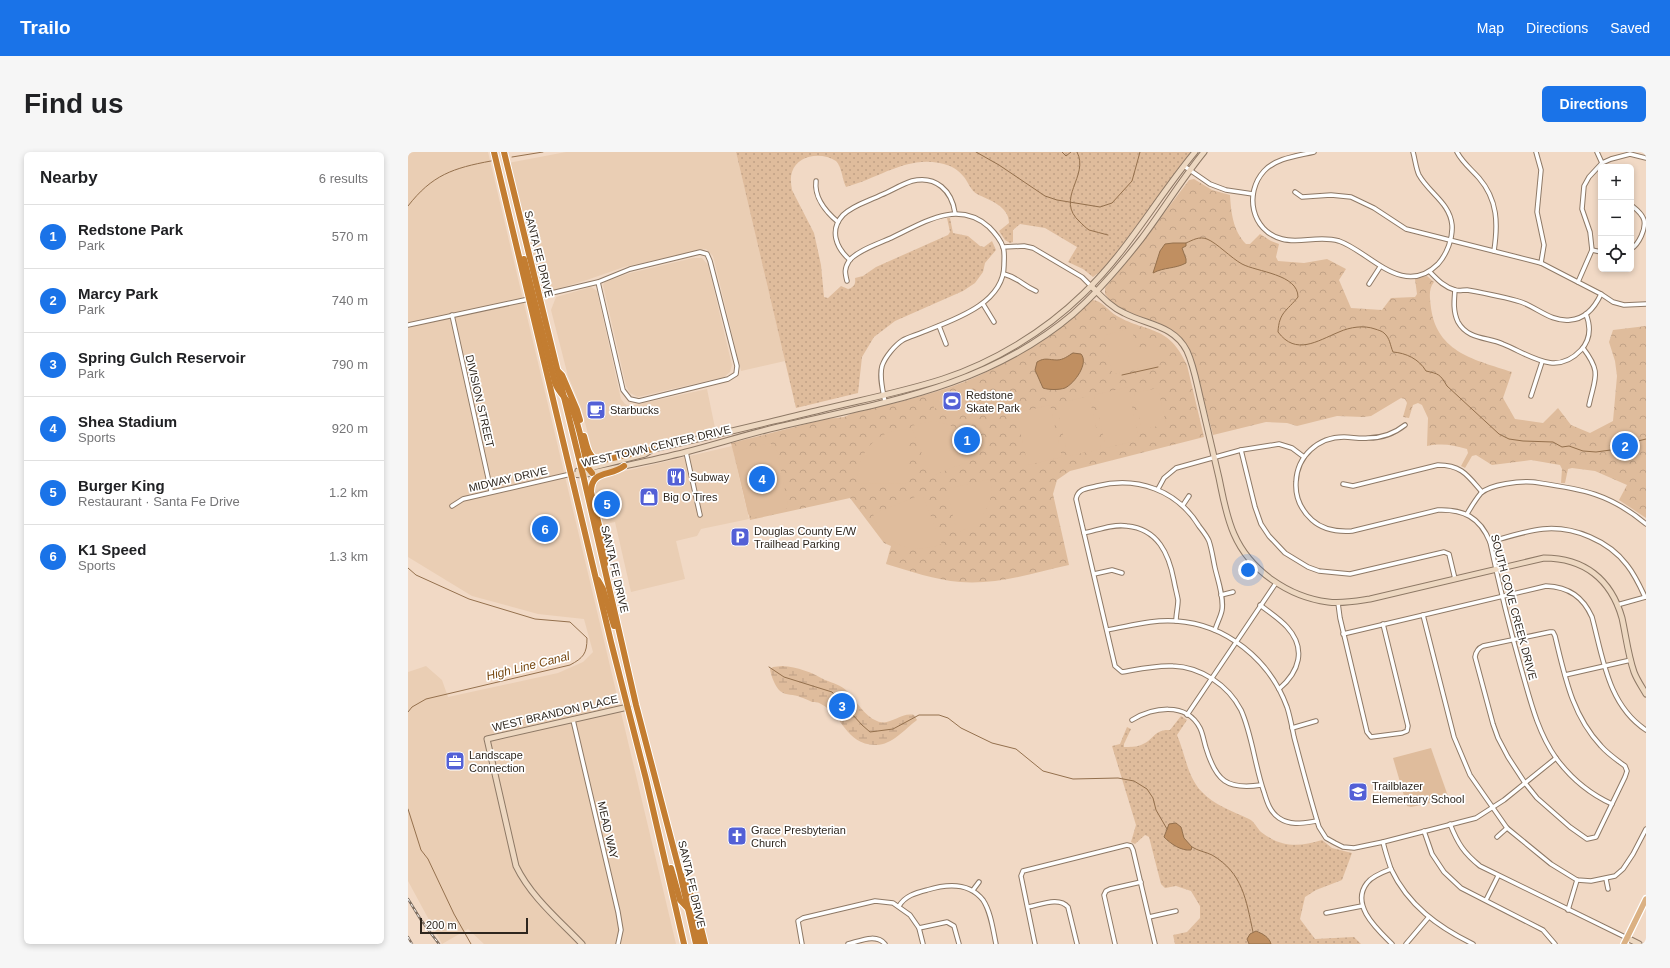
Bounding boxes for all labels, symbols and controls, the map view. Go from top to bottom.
text: Trailo [20,17,71,38]
text: Map [1477,20,1504,36]
text: Directions [1526,20,1588,36]
text: Saved [1610,20,1650,36]
button: Directions [1542,86,1646,122]
text: Find us [24,88,124,119]
map controls [1598,164,1634,272]
button: + [1598,164,1634,200]
text: Nearby [40,168,98,187]
text: 6 results [319,171,368,186]
button: − [1598,200,1634,236]
street label: SANTA FE DRIVE [522,209,556,299]
text: Redstone Park [78,221,183,238]
text: 1 [49,229,57,244]
text: 570 m [332,229,368,244]
button: locate [1598,236,1634,272]
text: Park [78,238,105,253]
text: Marcy Park [78,285,158,302]
text: 2 [49,293,57,308]
text: 740 m [332,293,368,308]
text: Park [78,302,105,317]
text: Spring Gulch Reservoir [78,349,246,366]
street label: DIVISION STREET [463,353,497,449]
text: 3 [49,357,57,372]
text: 790 m [332,357,368,372]
text: Park [78,366,105,381]
place label: Redstone Skate Park [966,389,1020,414]
sports icon: Redstone Skate Park [941,390,963,412]
cafe icon: Starbucks [585,399,607,421]
place label: Starbucks [610,404,659,416]
text: Shea Stadium [78,413,177,430]
text: 4 [49,421,57,436]
text: 920 m [332,421,368,436]
street label: WEST TOWN CENTER DRIVE [580,423,732,469]
pin: 1 [954,425,980,455]
text: Sports [78,430,116,445]
pin: 2 [1612,431,1638,461]
street label: MIDWAY DRIVE [467,464,549,494]
pin: 4 [749,464,775,494]
restaurant icon: Subway [665,466,687,488]
place label: Subway [690,471,730,483]
text: Burger King [78,477,165,494]
text: 5 [49,485,57,500]
text: 1.2 km [329,485,368,500]
shop icon: Big O Tires [638,486,660,508]
pin: 5 [594,489,620,519]
place label: Big O Tires [663,491,718,503]
text: Restaurant · Santa Fe Drive [78,494,240,509]
pin: 6 [532,514,558,544]
street label: SANTA FE DRIVE [599,524,631,614]
place label: Douglas County E/W Trailhead Parking [754,525,857,550]
parking icon: Douglas County E/W Trailhead Parking [729,526,751,548]
street label: SOUTH COVE CREEK DRIVE [1489,533,1539,681]
text: K1 Speed [78,541,146,558]
text: 6 [49,549,57,564]
text: 1.3 km [329,549,368,564]
text: Sports [78,558,116,573]
your location [1238,560,1258,580]
water label: High Line Canal [485,649,571,683]
pin: 3 [829,691,855,721]
street label: WEST BRANDON PLACE [491,693,619,733]
place label: Landscape Connection [469,749,525,774]
office icon: Landscape Connection [444,750,466,772]
place label: Trailblazer Elementary School [1372,780,1464,805]
school or university icon: Trailblazer Elementary School [1347,781,1369,803]
street label: MEAD WAY [596,800,621,861]
place label: Grace Presbyterian Church [751,824,846,849]
church icon: Grace Presbyterian Church [726,825,748,847]
street label: SANTA FE DRIVE [676,839,708,929]
scale bar [420,916,528,935]
text: 200 m [426,919,457,931]

